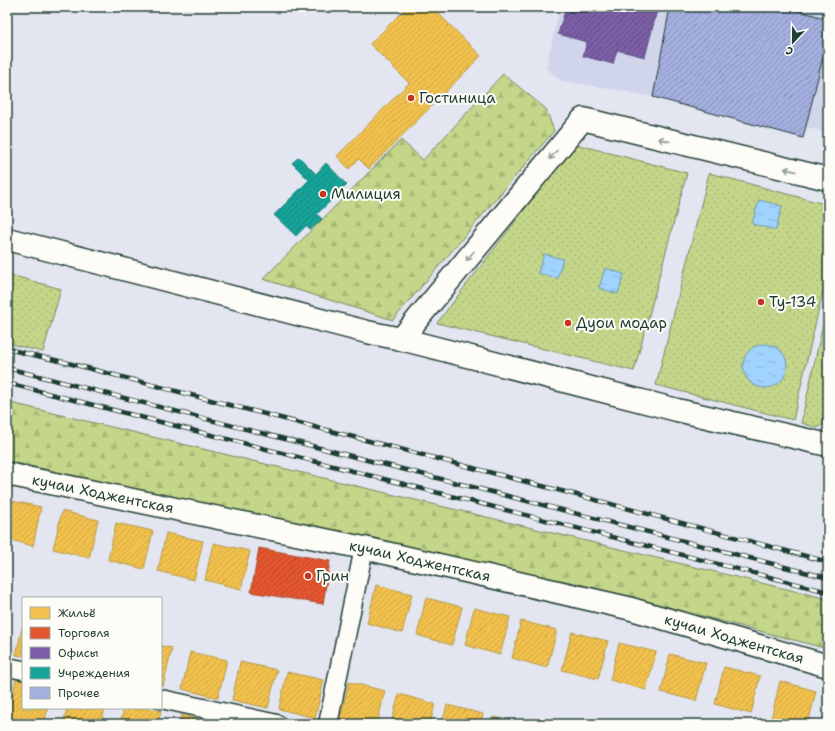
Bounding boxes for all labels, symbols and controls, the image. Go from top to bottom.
north arrow [773,22,813,62]
text: С [783,42,795,59]
place label: Гостиница [419,88,496,108]
marker: Гостиница [406,93,416,103]
one-way arrow [657,135,670,143]
one-way arrow [549,150,557,161]
one-way arrow [784,165,797,173]
place label: Милиция [331,184,401,204]
marker: Милиция [318,189,328,199]
one-way arrow [466,250,474,261]
place label: Ту-134 [769,292,816,312]
marker: Ту-134 [756,297,766,307]
place label: Дуои модар [576,313,667,333]
marker: Дуои модар [563,318,573,328]
street label: кучаи Ходжентская [30,469,176,518]
street label: кучаи Ходжентская [348,535,493,586]
place label: Грин [316,566,349,586]
marker: Грин [303,571,313,581]
legend [22,597,162,709]
text: Жильё [58,605,96,621]
street label: кучаи Ходжентская [662,609,806,669]
text: Торговля [58,625,110,641]
text: Офисы [58,645,98,661]
text: Учреждения [58,665,130,681]
text: Прочее [58,685,100,701]

